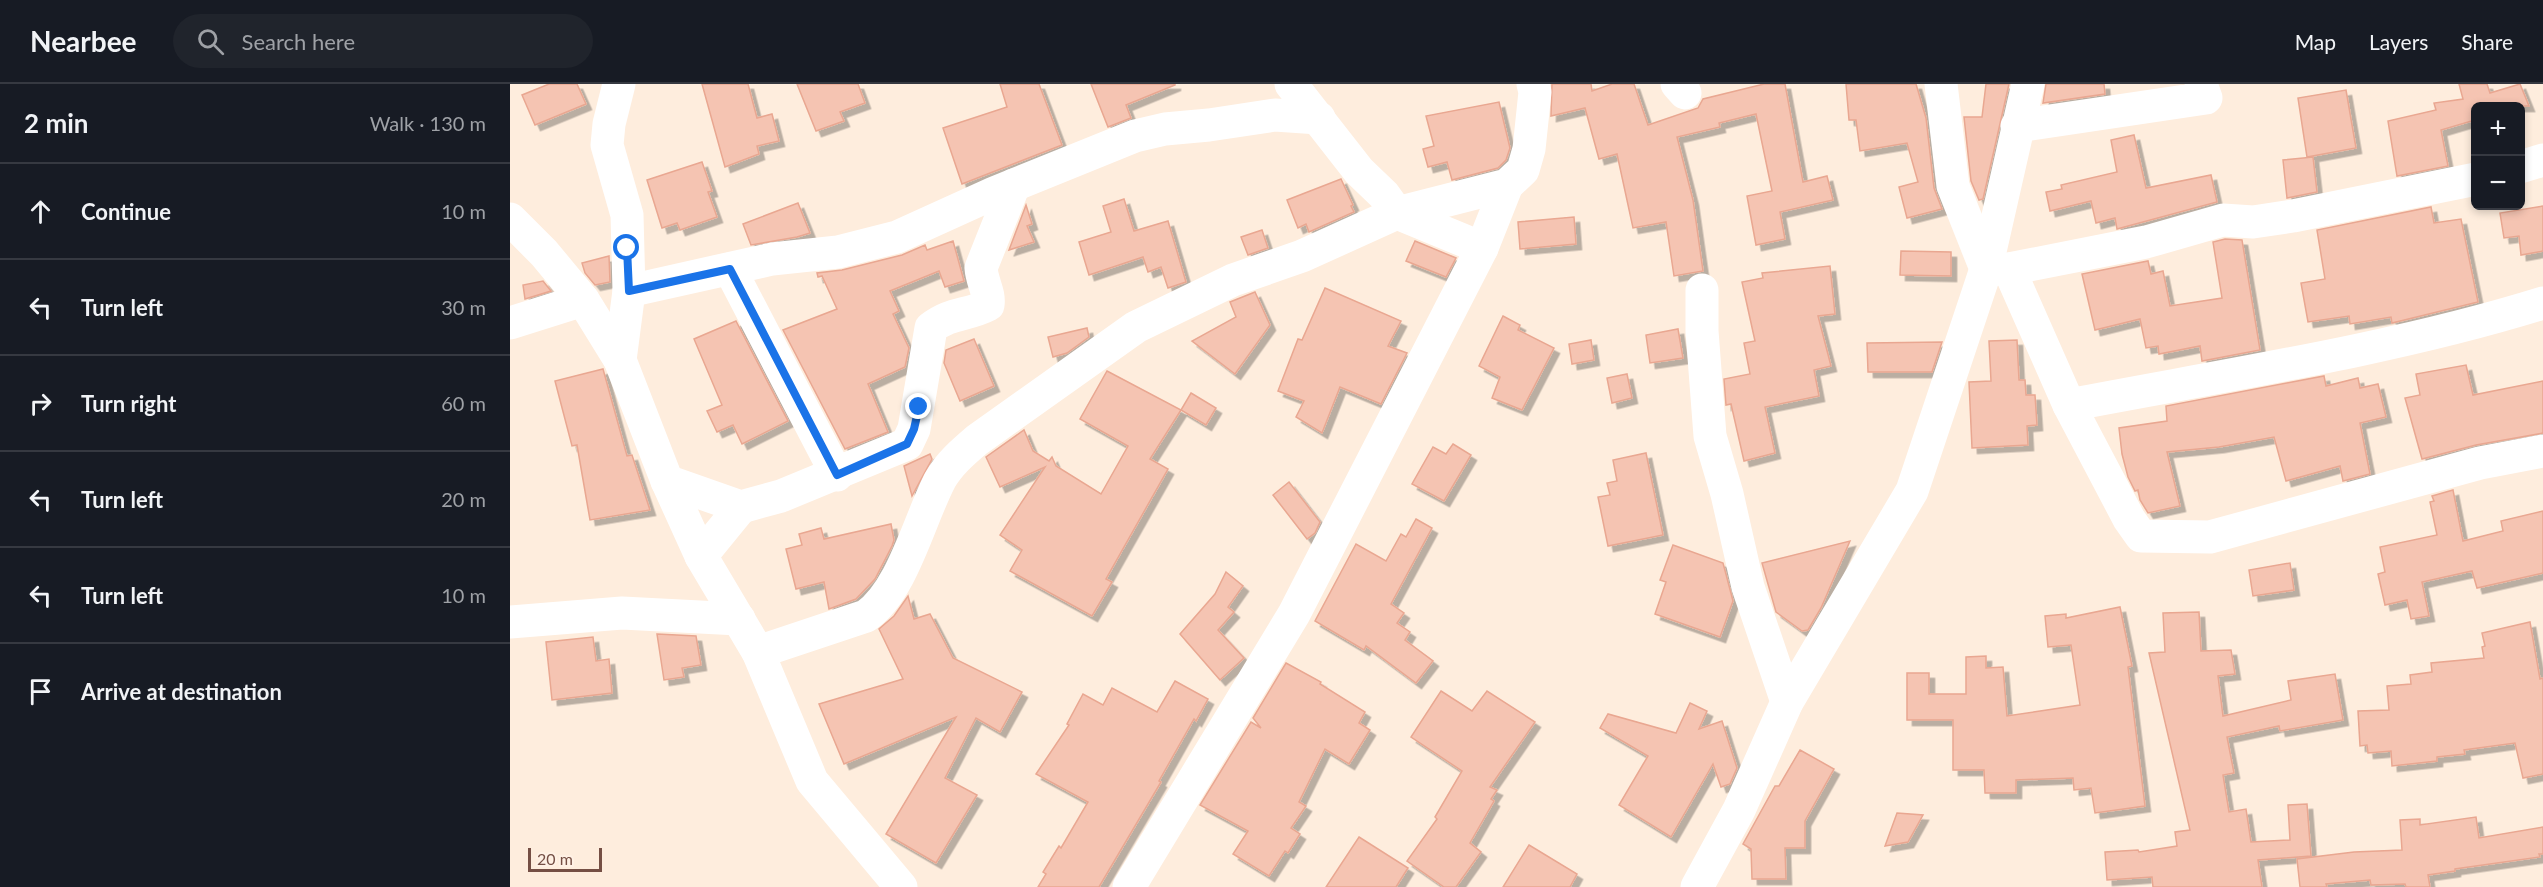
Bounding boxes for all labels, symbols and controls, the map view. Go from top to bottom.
search box [173,14,593,68]
text: Nearbee [30,24,137,58]
icon: search [194,25,227,58]
text: Search here [242,28,355,55]
text: Map [2295,29,2336,54]
text: Layers [2369,29,2428,54]
text: Share [2461,29,2513,54]
map controls [2471,102,2525,210]
button: + [2471,102,2525,156]
text: 2 min [24,107,88,139]
text: Walk · 130 m [370,111,486,135]
button: − [2471,156,2525,210]
icon: ahead [24,195,57,228]
text: Continue [81,198,171,225]
text: 10 m [441,199,486,223]
route start [613,234,639,260]
icon: left [24,291,57,324]
text: Turn left [81,294,163,321]
text: 30 m [441,295,486,319]
icon: right [24,387,57,420]
text: Turn right [81,390,176,417]
text: 60 m [441,391,486,415]
route end [905,393,931,419]
icon: left [24,483,57,516]
text: Turn left [81,486,163,513]
text: 20 m [441,487,486,511]
icon: left [24,579,57,612]
text: Turn left [81,582,163,609]
text: 10 m [441,583,486,607]
icon: arrive [24,675,57,708]
text: Arrive at destination [81,678,282,705]
scale bar [528,845,602,872]
text: 20 m [537,849,573,868]

